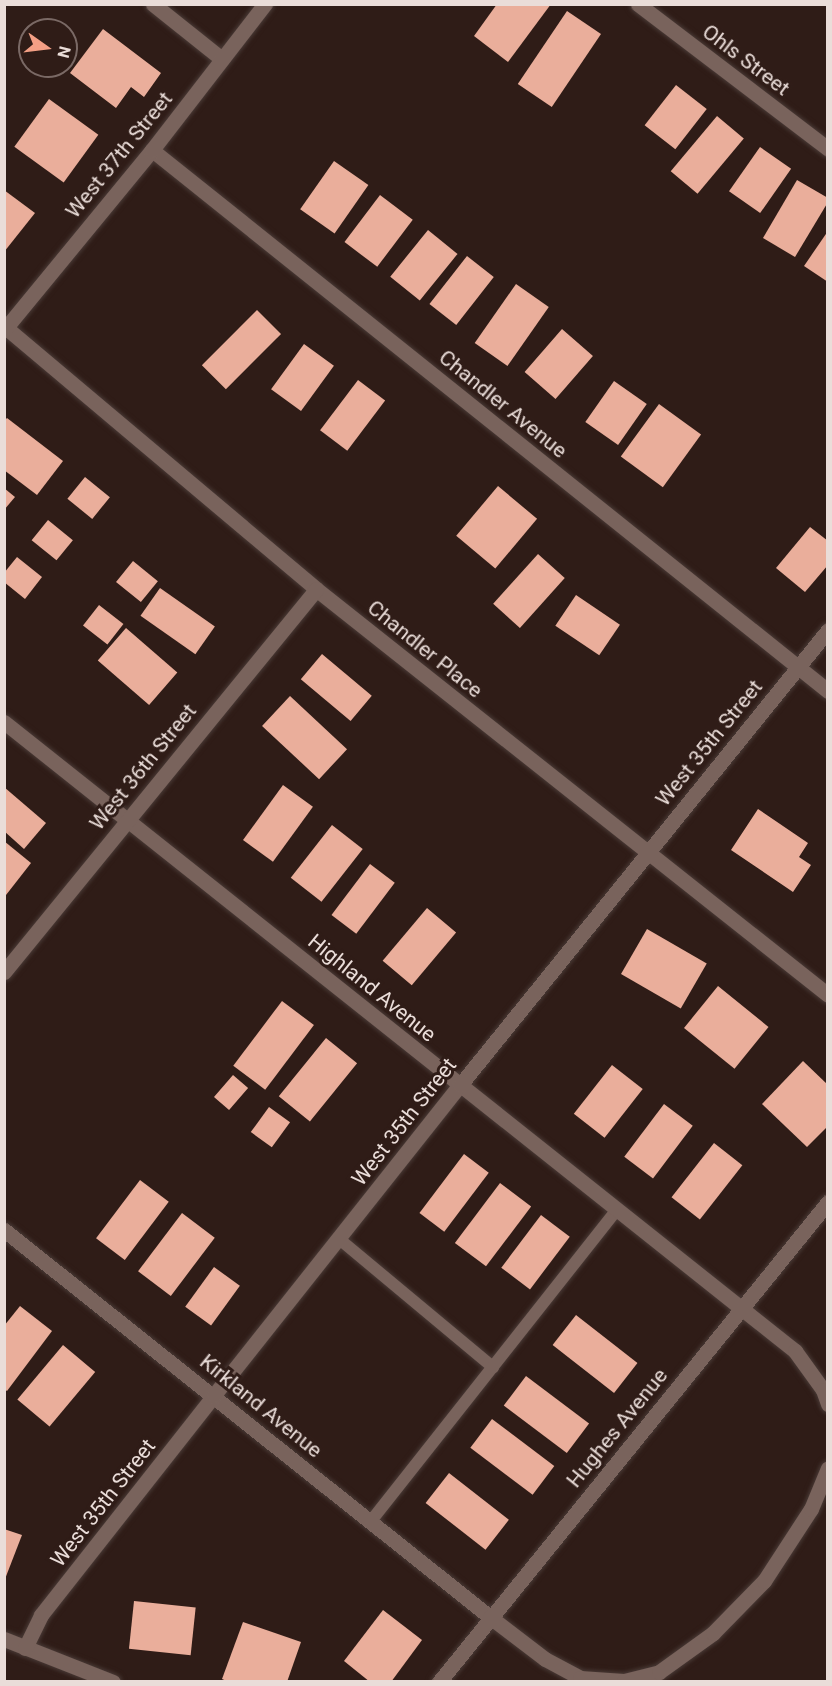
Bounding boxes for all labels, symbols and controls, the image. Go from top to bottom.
north arrow [18,18,78,78]
street label: Ohls Street [697,19,795,101]
text: N [53,44,75,60]
street label: West 37th Street [60,87,178,223]
street label: Chandler Avenue [434,345,572,463]
street label: Chandler Place [362,595,488,703]
street label: West 35th Street [650,675,768,811]
street label: West 36th Street [84,699,202,835]
street label: Highland Avenue [303,929,441,1047]
street label: West 35th Street [346,1053,462,1191]
street label: Kirkland Avenue [195,1349,327,1463]
street label: Hughes Avenue [561,1363,673,1493]
street label: West 35th Street [45,1434,161,1572]

